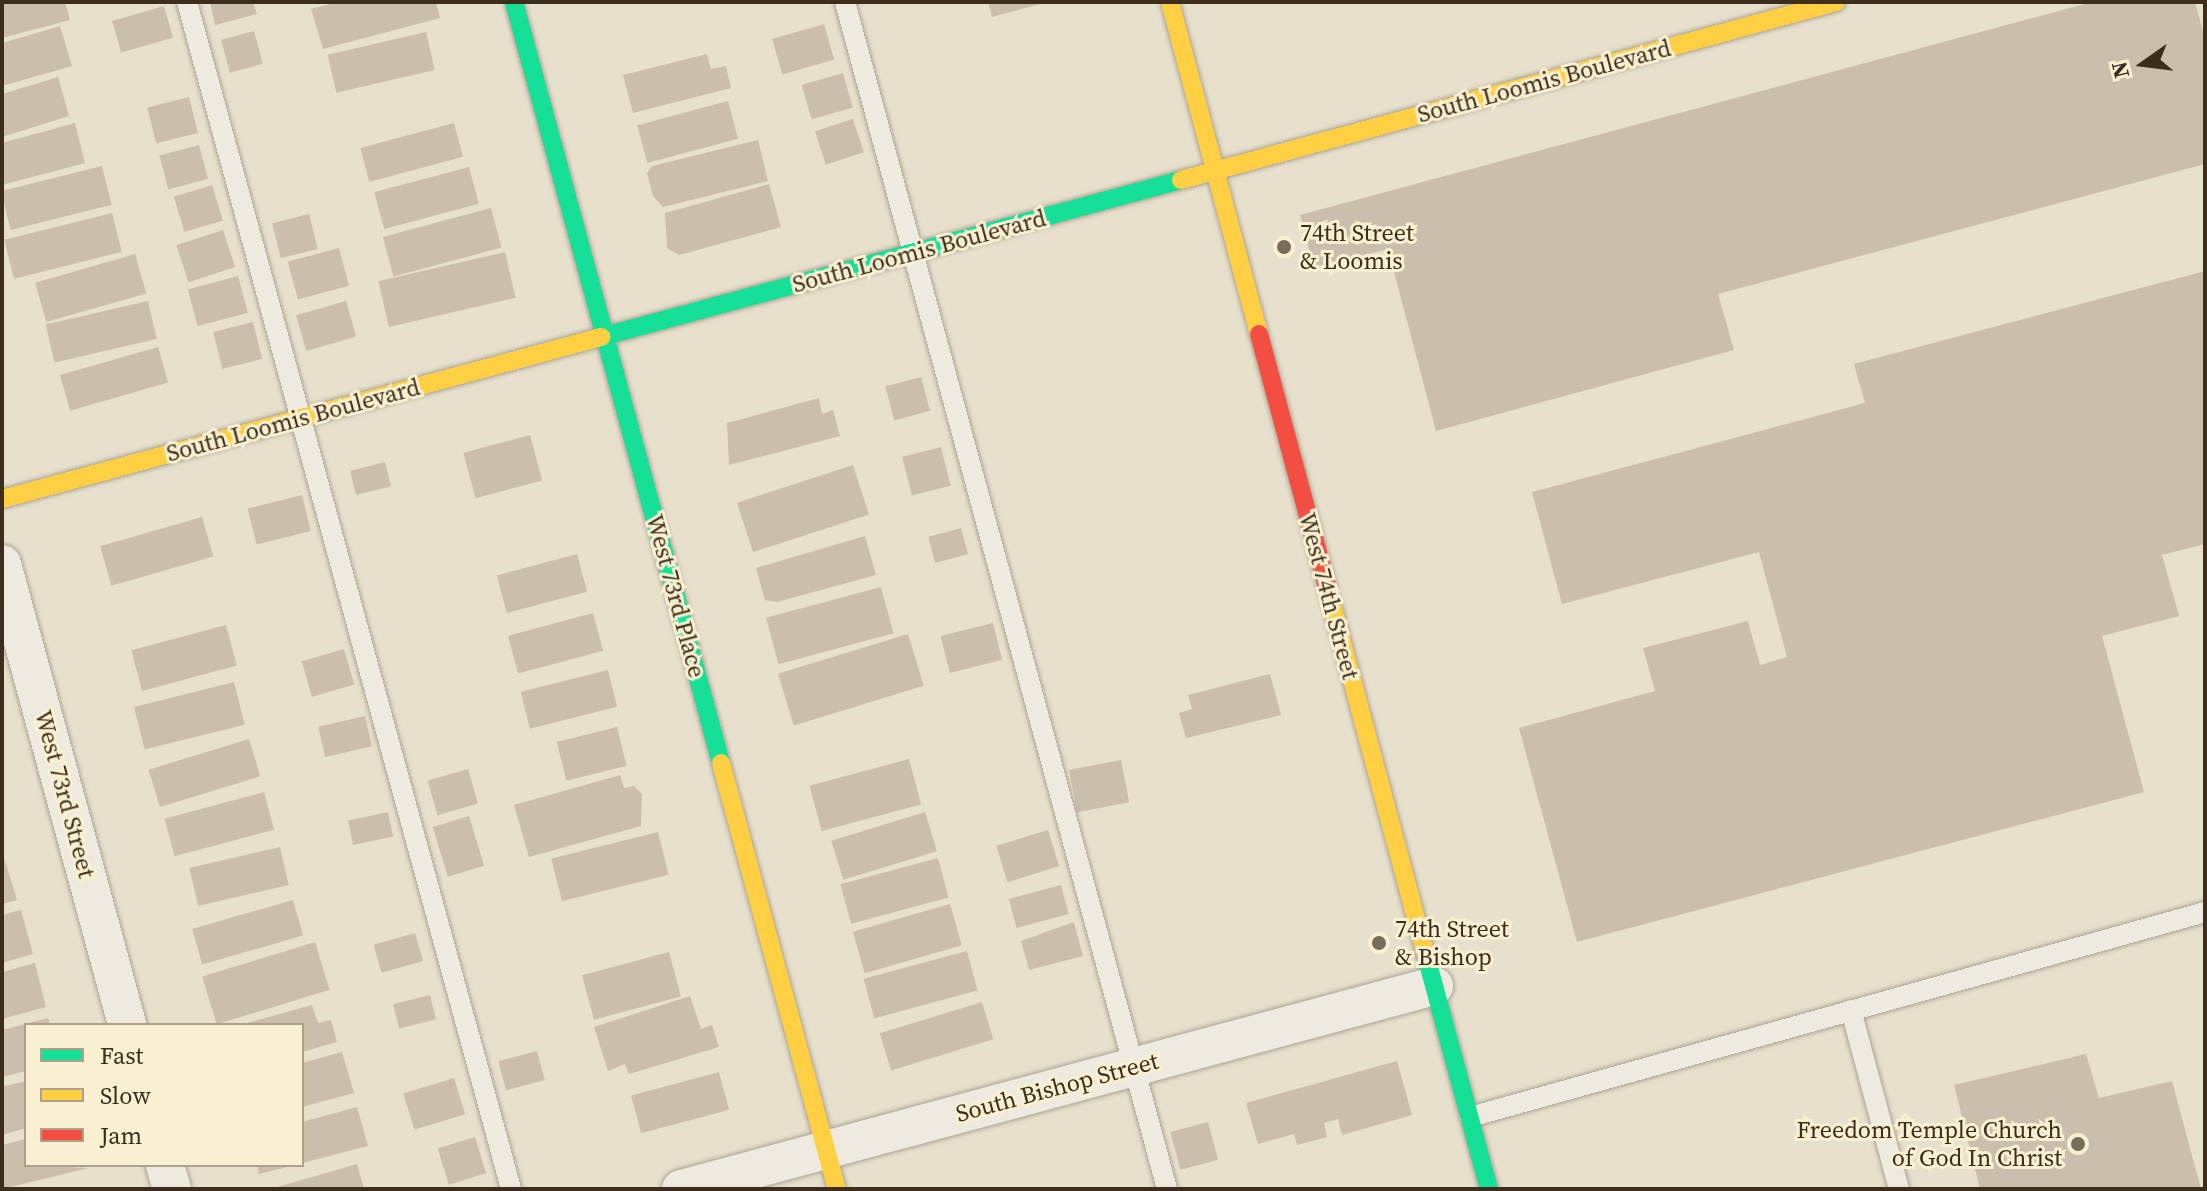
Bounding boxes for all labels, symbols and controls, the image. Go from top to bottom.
north arrow [2103,24,2183,104]
street label: South Loomis Boulevard [1414,33,1674,129]
text: N [2103,58,2136,81]
street label: South Loomis Boulevard [789,203,1049,299]
place label: 74th Street & Loomis [1300,219,1414,275]
marker: 74th Street & Loomis [1275,238,1293,256]
street label: South Loomis Boulevard [163,372,423,468]
street label: West 74th Street [1293,510,1365,682]
street label: West 73rd Place [640,511,712,681]
street label: West 73rd Street [29,707,101,881]
place label: 74th Street & Bishop [1395,915,1509,971]
marker: 74th Street & Bishop [1370,934,1388,952]
legend [24,1023,304,1167]
text: Fast [100,1039,143,1072]
street label: South Bishop Street [953,1046,1161,1128]
text: Slow [100,1079,151,1112]
place label: Freedom Temple Church of God In Christ [1796,1116,2062,1172]
text: Jam [100,1119,142,1152]
marker: Freedom Temple Church of God In Christ [2069,1135,2087,1153]

